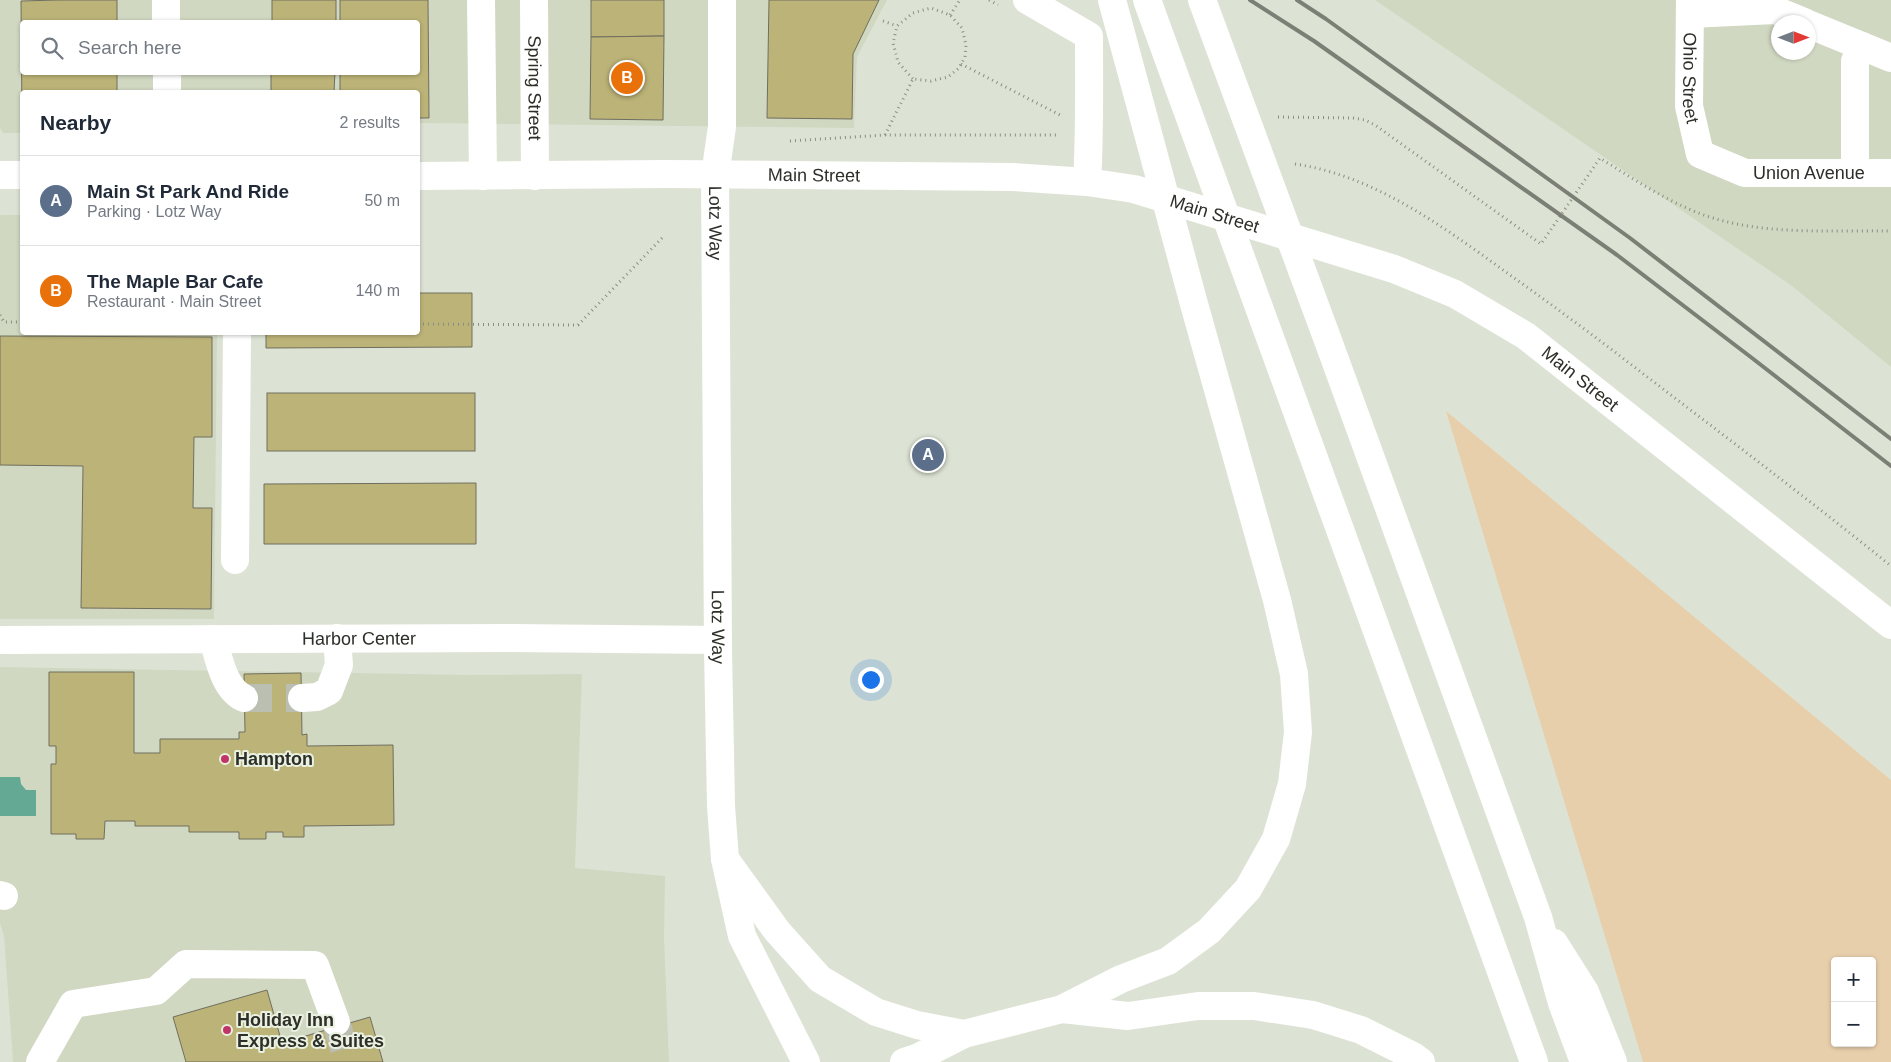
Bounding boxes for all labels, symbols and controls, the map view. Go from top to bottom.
north arrow [1771,15,1816,60]
search box [20,20,420,75]
street label: Ohio Street [1679,32,1703,125]
icon: search [38,34,66,62]
street label: Spring Street [524,35,545,141]
text: Search here [78,37,182,58]
pin: B [611,59,643,97]
text: Nearby [40,111,111,134]
text: 2 results [340,114,400,131]
street label: Union Avenue [1753,163,1865,183]
street label: Main Street [768,165,860,186]
text: Main St Park And Ride [87,181,289,202]
street label: Lotz Way [705,186,726,260]
street label: Main Street [1168,191,1262,237]
text: A [50,192,62,209]
text: 50 m [364,192,400,209]
text: Parking · Lotz Way [87,203,222,220]
text: The Maple Bar Cafe [87,271,263,292]
text: B [50,282,62,299]
text: 140 m [356,282,400,299]
text: Restaurant · Main Street [87,293,261,310]
street label: Main Street [1538,342,1622,415]
pin: A [912,436,944,474]
street label: Lotz Way [708,590,728,664]
street label: Harbor Center [302,628,416,649]
your location [858,667,884,693]
place label: Hampton [235,749,313,769]
marker: Hampton [219,753,231,765]
map controls [1831,957,1876,1047]
button: + [1831,957,1876,1002]
button: − [1831,1002,1876,1047]
place label: Holiday Inn Express & Suites [237,1010,384,1051]
marker: Holiday Inn Express & Suites [221,1024,233,1036]

